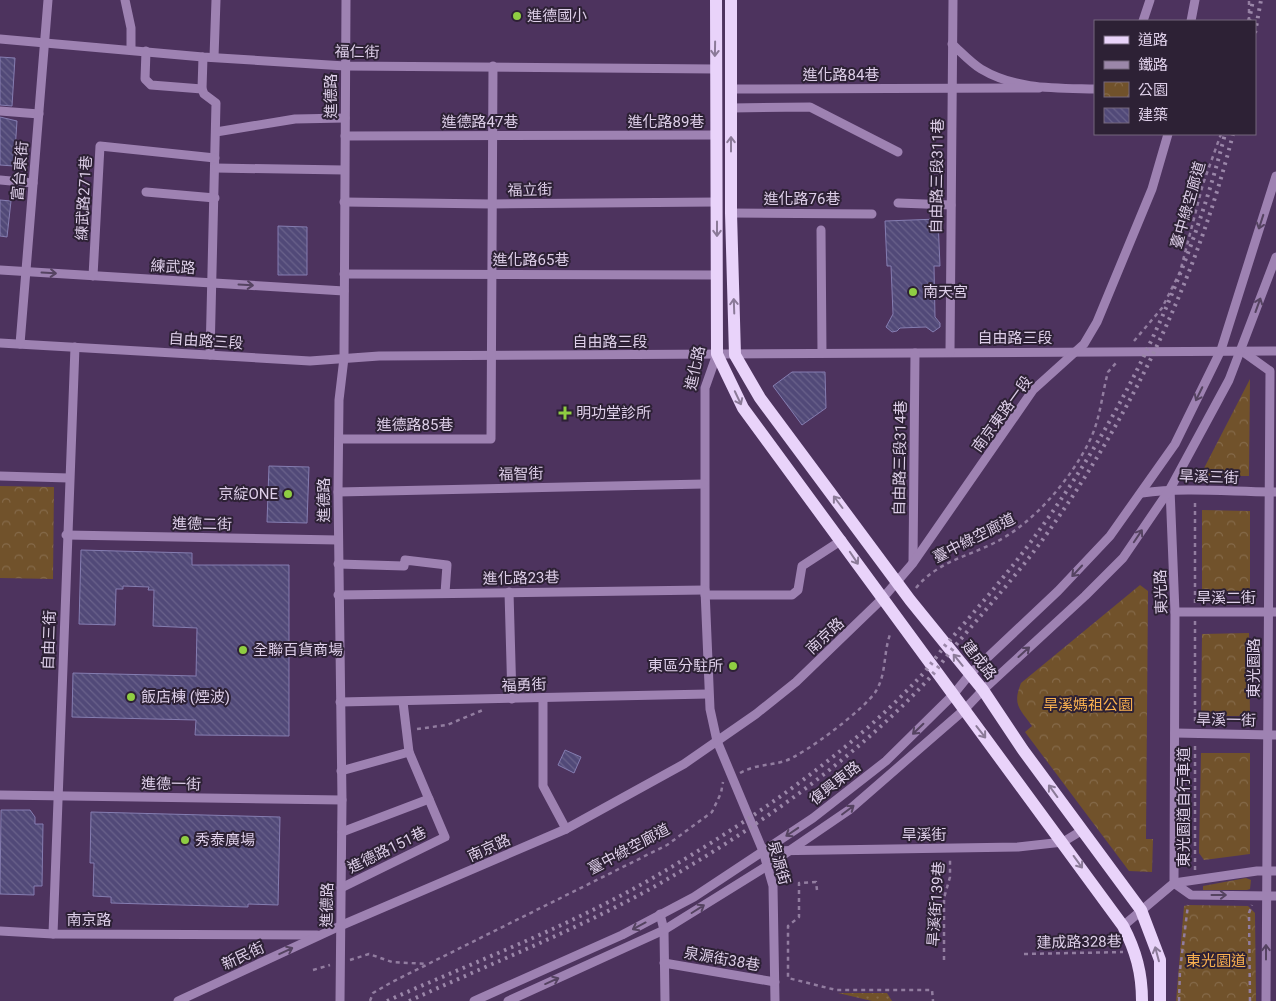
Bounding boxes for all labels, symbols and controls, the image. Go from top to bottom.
place label: 進德國小 [527,7,587,25]
marker: 進德國小 [511,10,523,22]
legend [1094,20,1256,135]
text: 道路 [1138,31,1168,49]
one-way arrow [710,40,720,56]
street label: 福仁街 [334,43,380,61]
text: 鐵路 [1138,56,1168,74]
street label: 進化路84巷 [803,66,879,84]
street label: 進德路 [322,73,340,119]
text: 公園 [1138,81,1168,99]
text: 建築 [1138,106,1168,124]
street label: 進德路47巷 [442,113,518,131]
street label: 進化路89巷 [628,113,704,131]
street label: 自由路三段311巷 [927,118,947,234]
one-way arrow [726,136,736,152]
street label: 富台東街 [8,140,32,202]
street label: 練武路271巷 [73,155,95,241]
street label: 臺中綠空廊道 [1167,159,1209,251]
street label: 福立街 [507,181,553,199]
street label: 進化路76巷 [764,190,840,208]
one-way arrow [1256,214,1265,230]
one-way arrow [712,220,722,236]
street label: 進化路65巷 [493,251,569,269]
street label: 練武路 [150,257,196,277]
one-way arrow [40,269,56,278]
one-way arrow [238,281,254,290]
place label: 南天宮 [923,283,968,301]
marker: 南天宮 [907,286,919,298]
one-way arrow [729,298,739,314]
one-way arrow [1254,298,1263,313]
street label: 自由路三段 [168,329,244,353]
street label: 自由路三段 [977,329,1053,347]
street label: 自由路三段 [572,333,648,351]
street label: 進化路 [682,344,708,392]
street label: 南京東路一段 [968,372,1036,456]
one-way arrow [1194,386,1204,401]
one-way arrow [734,391,744,406]
street label: 自由路三段314巷 [890,400,910,516]
place label: 明功堂診所 [576,404,651,422]
marker: 明功堂診所 [558,406,572,420]
street label: 進德路85巷 [377,416,453,434]
street label: 福智街 [498,465,544,483]
street label: 旱溪三街 [1179,467,1239,487]
street label: 進德路 [315,477,333,523]
place label: 京綻ONE [218,485,278,503]
marker: 京綻ONE [282,488,294,500]
one-way arrow [833,495,843,509]
street label: 臺中綠空廊道 [930,510,1018,566]
street label: 進德二街 [172,514,232,534]
one-way arrow [1133,530,1143,544]
one-way arrow [849,551,859,565]
one-way arrow [1071,564,1083,577]
street label: 進化路23巷 [482,568,560,588]
street label: 東光路 [1151,569,1171,615]
street label: 旱溪二街 [1196,589,1256,607]
street label: 自由三街 [39,610,59,670]
street label: 南京路 [802,614,848,658]
street label: 建成路 [958,637,1000,683]
street label: 東光園路 [1245,638,1263,698]
place label: 全聯百貨商場 [253,641,343,659]
marker: 全聯百貨商場 [237,644,249,656]
one-way arrow [1018,646,1031,657]
one-way arrow [952,653,963,666]
place label: 東區分駐所 [648,657,723,675]
marker: 東區分駐所 [727,660,739,672]
street label: 福勇街 [501,675,547,695]
place label: 飯店棟 (煙波) [141,688,230,706]
marker: 飯店棟 (煙波) [125,691,137,703]
park label: 旱溪媽祖公園 [1043,696,1133,714]
street label: 旱溪一街 [1196,710,1256,730]
one-way arrow [912,723,924,735]
one-way arrow [976,725,986,739]
street label: 東光園道自行車道 [1175,747,1193,867]
street label: 復興東路 [806,757,864,809]
street label: 進德一街 [141,774,201,794]
one-way arrow [1048,784,1058,798]
one-way arrow [841,805,855,815]
street label: 臺中綠空廊道 [585,820,673,878]
street label: 進德路151巷 [345,823,429,877]
street label: 旱溪街 [901,826,947,844]
one-way arrow [786,827,800,837]
place label: 秀泰廣場 [195,831,255,849]
street label: 南京路 [465,831,513,865]
marker: 秀泰廣場 [179,834,191,846]
street label: 泉源街 [764,839,794,887]
one-way arrow [1073,855,1083,869]
street label: 旱溪街139巷 [924,861,948,947]
street label: 進德路 [318,882,336,928]
one-way arrow [1210,890,1227,900]
one-way arrow [690,904,704,914]
street label: 南京路 [66,911,112,929]
one-way arrow [632,922,647,931]
street label: 建成路328巷 [1036,932,1122,952]
street label: 新民街 [219,938,267,974]
street label: 泉源街38巷 [683,943,761,975]
one-way arrow [1261,945,1271,961]
one-way arrow [278,946,293,955]
one-way arrow [1152,946,1162,962]
park label: 東光園道 [1186,952,1246,970]
one-way arrow [545,975,560,985]

